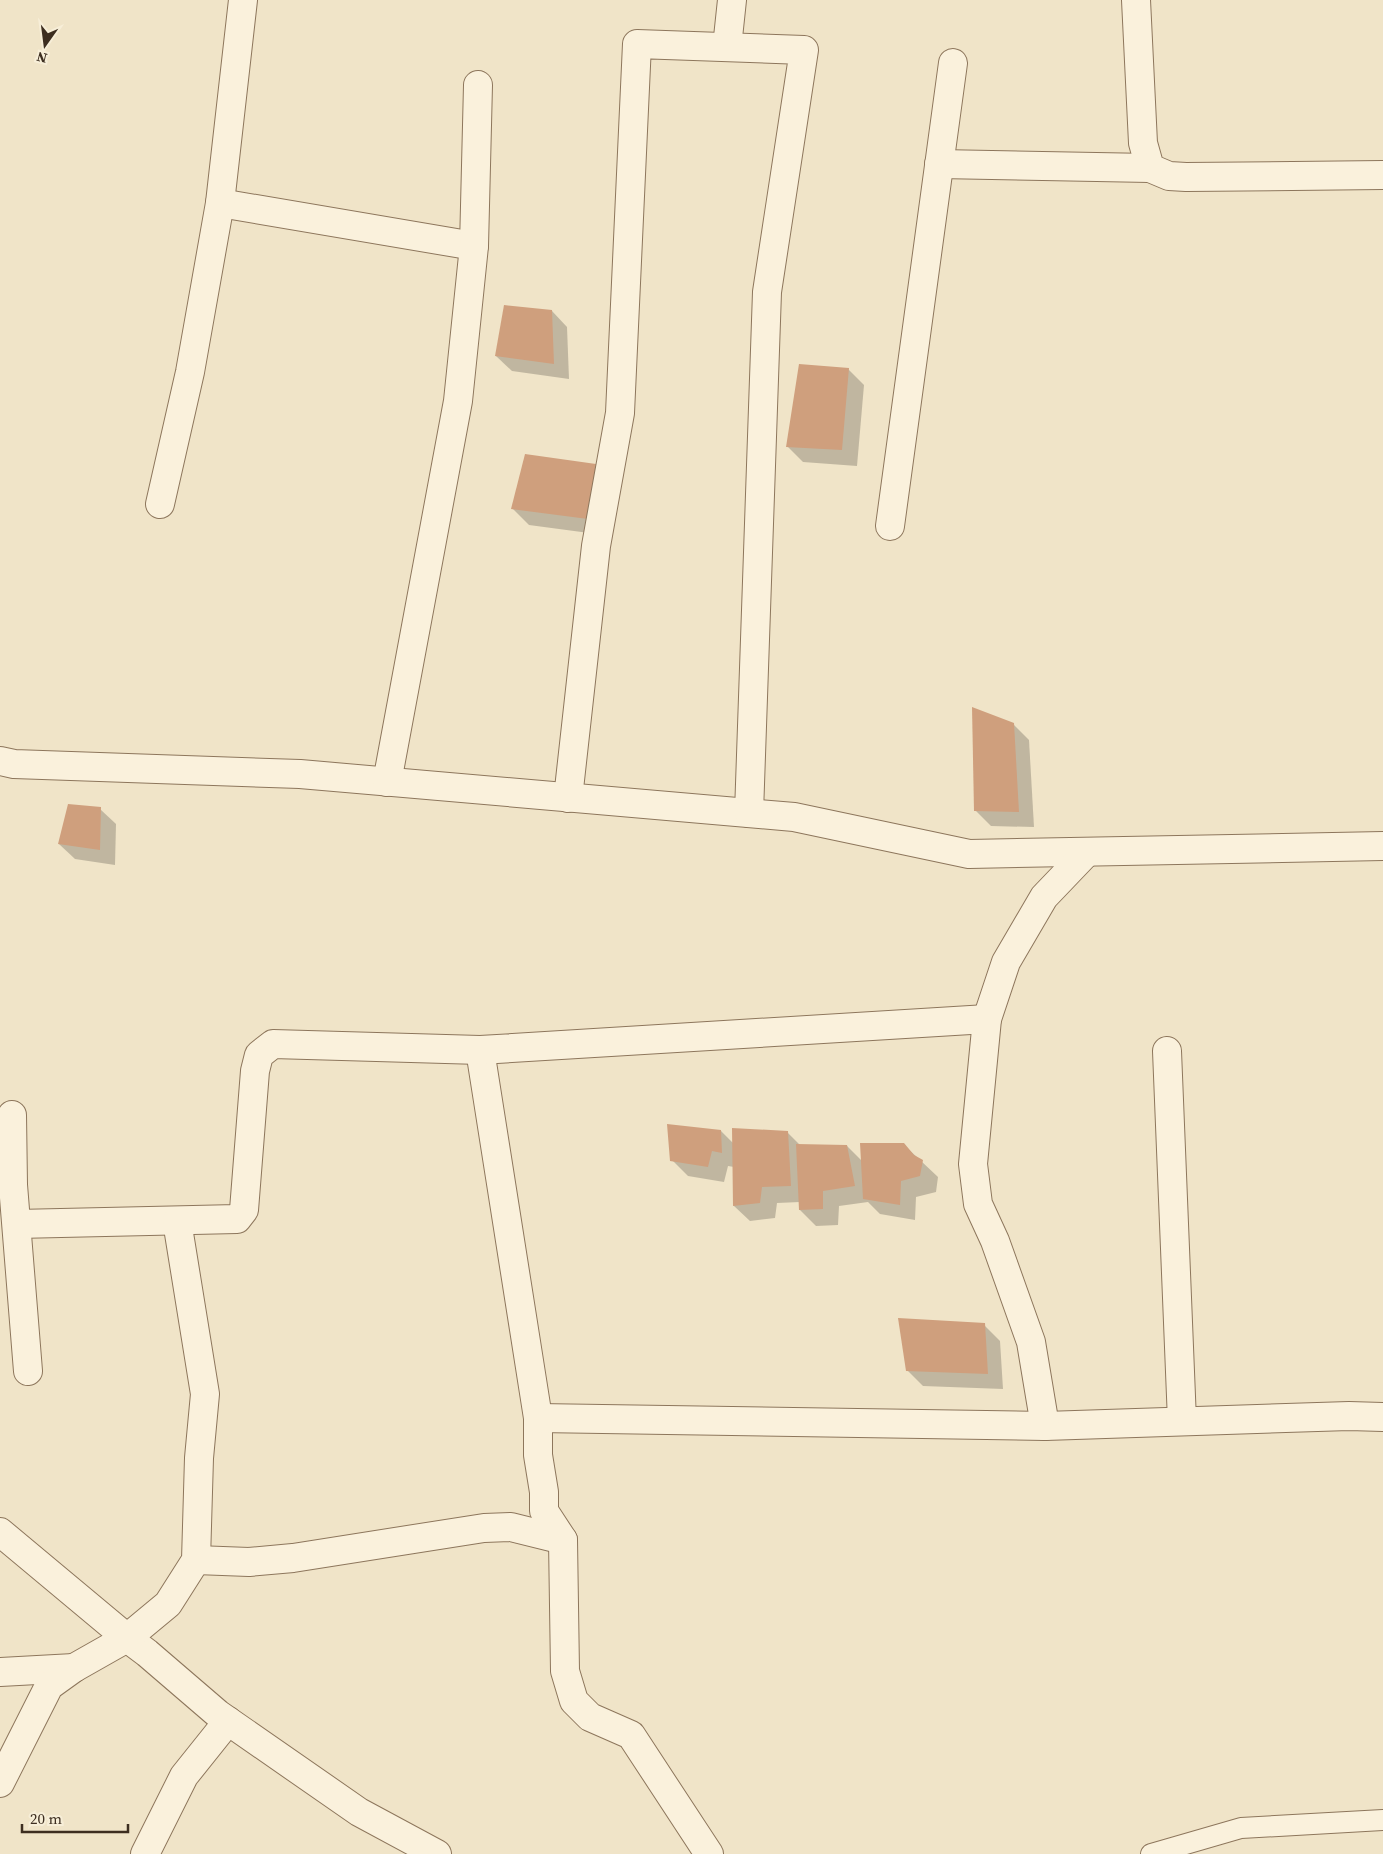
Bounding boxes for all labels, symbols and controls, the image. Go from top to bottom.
north arrow [20,20,70,70]
text: N [34,47,49,69]
scale bar [22,1802,129,1834]
text: 20 m [30,1808,62,1829]

